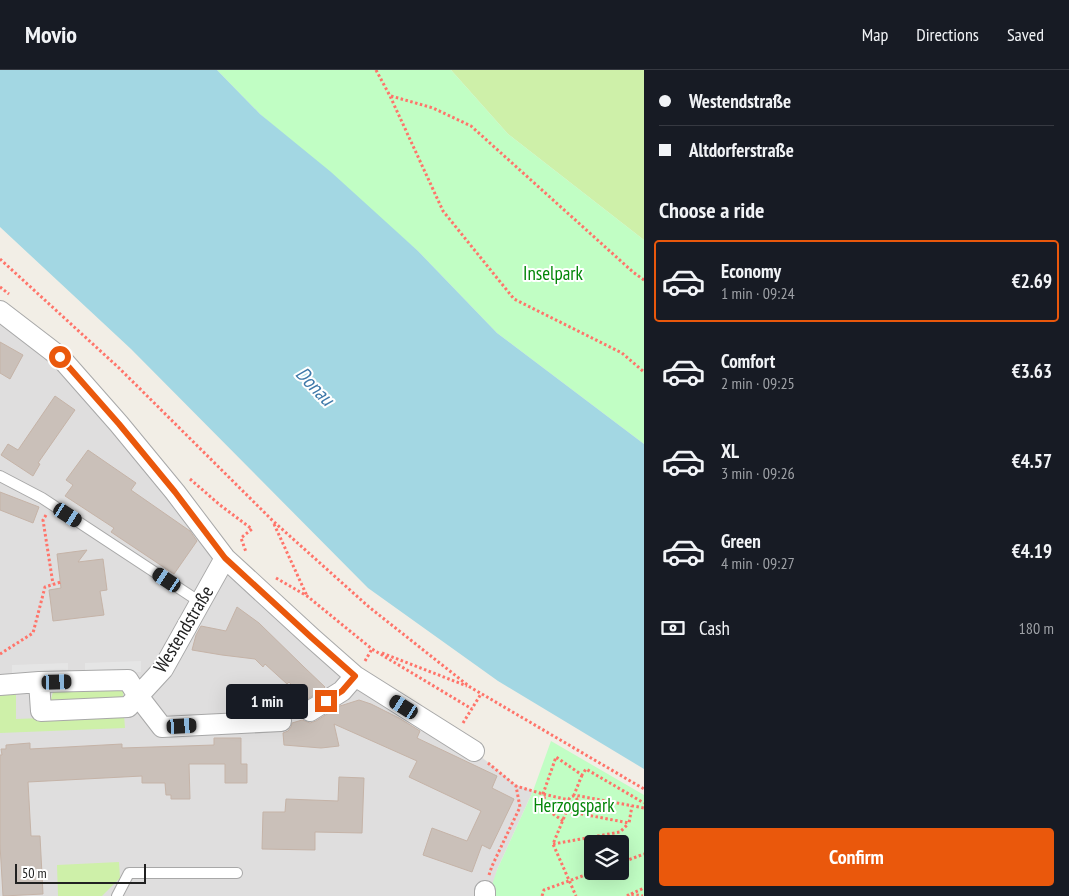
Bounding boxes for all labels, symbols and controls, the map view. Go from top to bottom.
text: Movio [25,19,77,50]
text: Map [862,23,888,46]
text: Directions [916,23,979,46]
text: Saved [1007,23,1044,46]
text: Westendstraße [689,89,791,113]
text: Altdorferstraße [689,138,794,162]
text: Choose a ride [659,196,764,224]
icon: car [661,259,706,304]
text: Economy [721,259,781,283]
park label: Inselpark [523,261,584,285]
text: €2.69 [1012,269,1052,293]
text: 1 min · 09:24 [721,283,795,303]
route start [49,346,71,368]
icon: car [661,349,706,394]
text: Comfort [721,349,775,373]
text: €3.63 [1012,359,1052,383]
water label: Donau [290,361,341,412]
text: 2 min · 09:25 [721,373,795,393]
icon: car [661,439,706,484]
text: XL [721,439,739,463]
text: €4.57 [1012,449,1052,473]
text: 3 min · 09:26 [721,463,795,483]
car [51,501,84,529]
icon: car [661,529,706,574]
text: Green [721,529,761,553]
text: €4.19 [1012,539,1052,563]
text: 4 min · 09:27 [721,553,795,573]
car [150,565,183,595]
street label: Westendstraße [148,581,218,677]
icon: cash [659,614,687,642]
text: Cash [699,616,730,640]
text: 180 m [1019,618,1054,638]
car [41,674,72,690]
callout: 1 min [226,684,308,718]
route end [315,690,337,712]
text: 1 min [251,691,283,711]
car [387,693,420,721]
car [166,718,197,734]
park label: Herzogspark [533,793,615,817]
button: Confirm [659,828,1054,886]
map controls [584,835,629,880]
button: layers [584,835,629,880]
scale bar [15,861,146,884]
text: 50 m [22,864,47,882]

